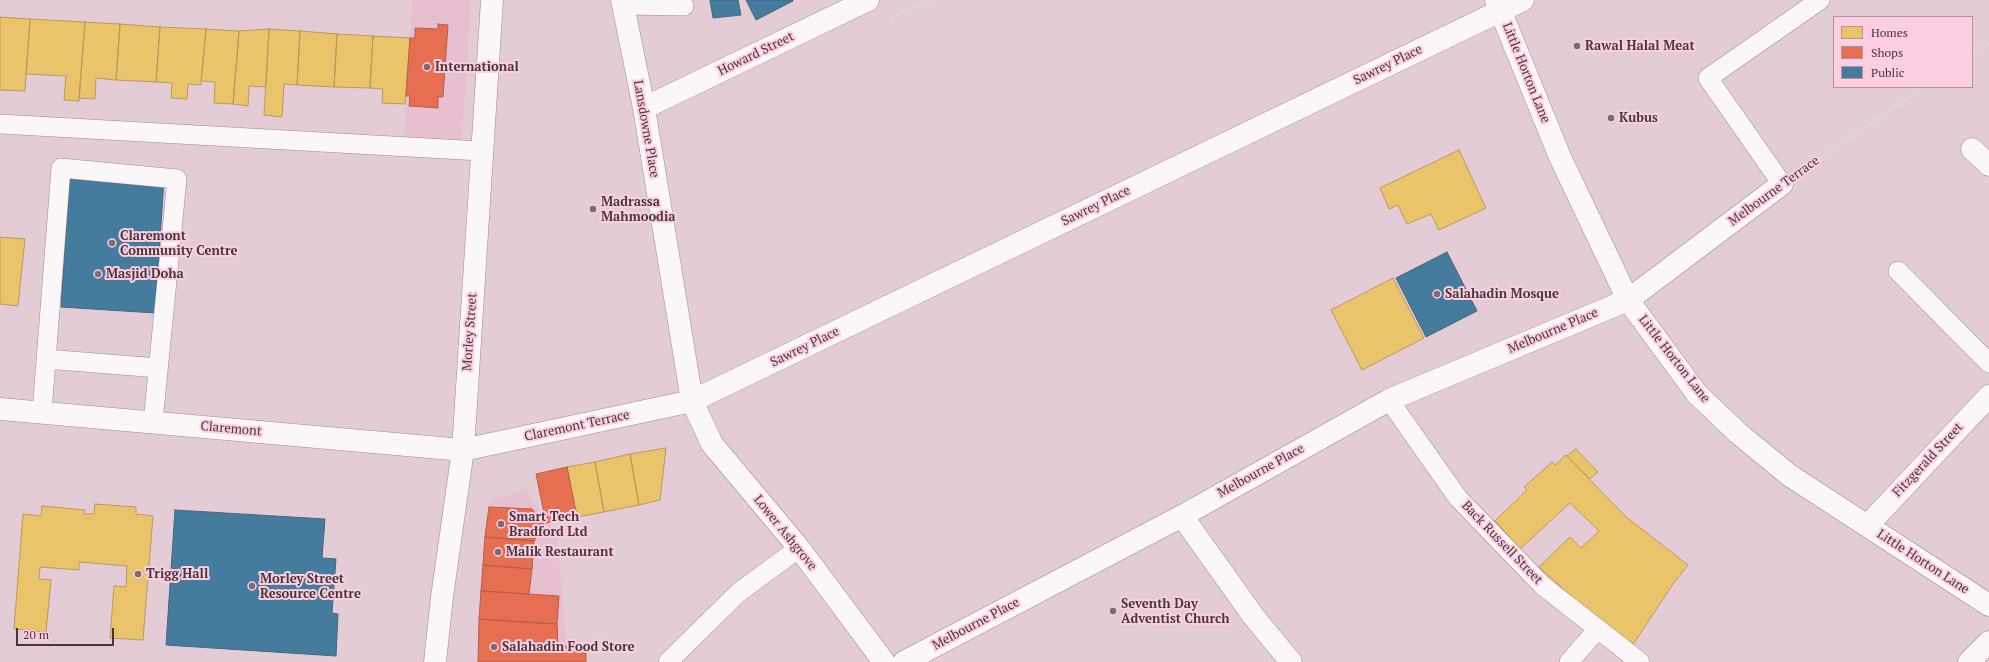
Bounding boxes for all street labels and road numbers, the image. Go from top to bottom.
street label: Little Horton Lane [1499,21,1553,125]
street label: Howard Street [715,29,797,79]
street label: Sawrey Place [1351,42,1425,88]
street label: Lansdowne Place [630,79,662,179]
street label: Melbourne Terrace [1726,153,1822,229]
street label: Sawrey Place [1059,183,1133,229]
street label: Morley Street [459,293,481,371]
street label: Melbourne Place [1506,305,1600,357]
street label: Little Horton Lane [1635,312,1713,406]
street label: Sawrey Place [768,324,842,370]
street label: Claremont Terrace [523,407,631,445]
street label: Claremont [200,419,262,439]
street label: Fitzgerald Street [1890,420,1966,500]
street label: Melbourne Place [1215,441,1307,501]
street label: Lower Ashgrove [750,492,820,574]
street label: Back Russell Street [1458,498,1546,588]
street label: Little Horton Lane [1874,526,1972,598]
street label: Melbourne Place [930,594,1022,654]

